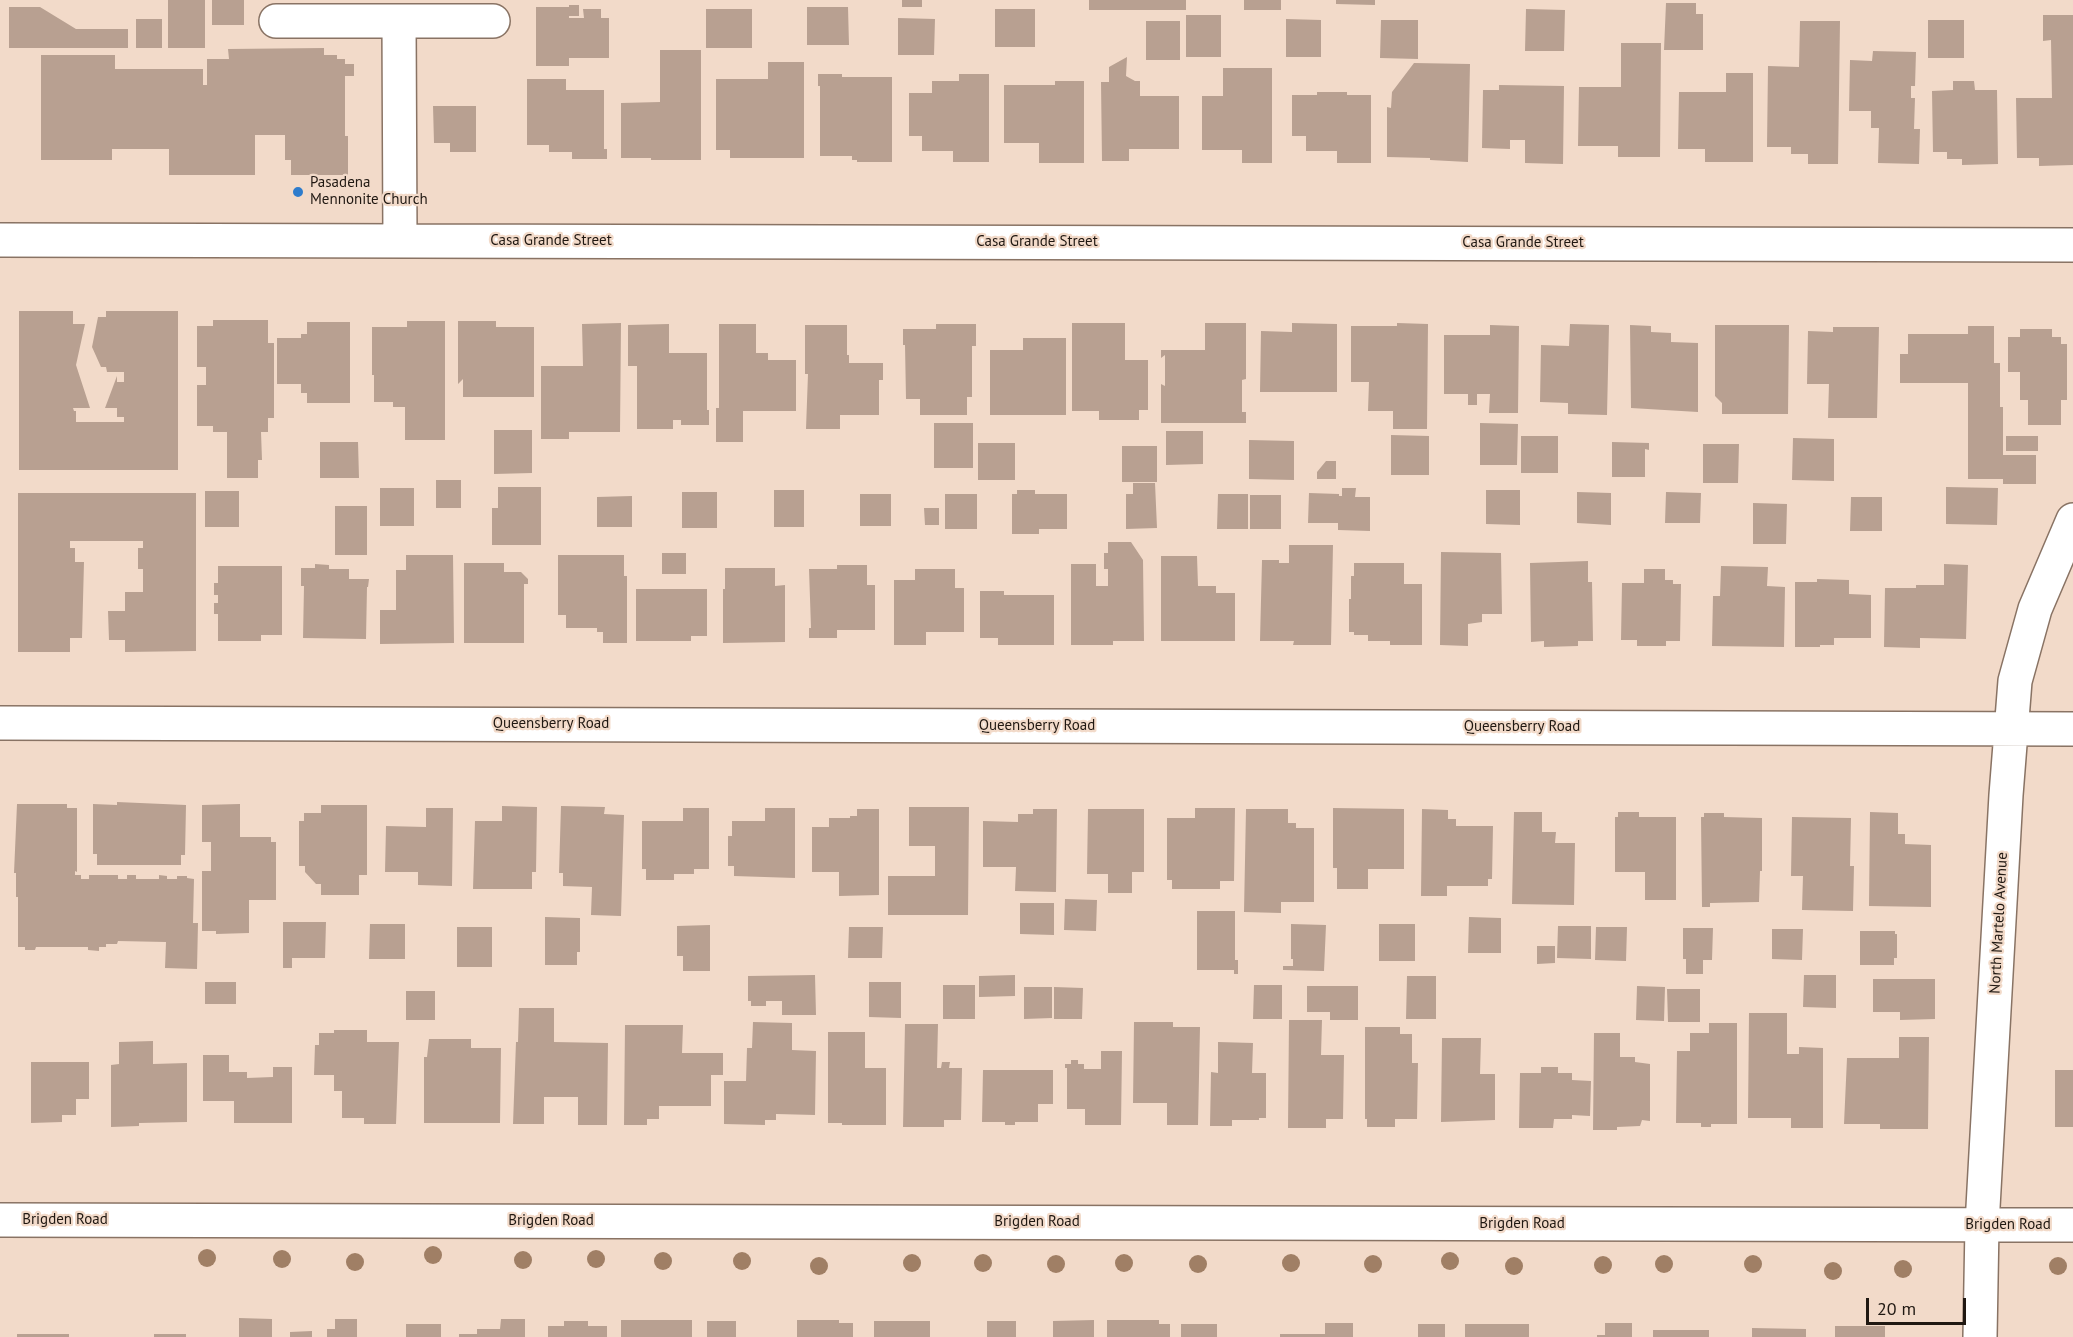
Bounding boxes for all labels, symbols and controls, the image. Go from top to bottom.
place label: Pasadena Mennonite Church [310,174,428,209]
marker: Pasadena Mennonite Church [291,185,305,199]
street label: Casa Grande Street [490,232,612,250]
street label: Casa Grande Street [976,233,1098,251]
street label: Casa Grande Street [1462,234,1584,252]
street label: Queensberry Road [493,715,609,733]
street label: Queensberry Road [979,717,1095,735]
street label: Queensberry Road [1464,718,1580,736]
street label: North Martelo Avenue [1986,852,2012,994]
street label: Brigden Road [22,1211,108,1229]
street label: Brigden Road [508,1212,594,1230]
street label: Brigden Road [994,1213,1080,1231]
street label: Brigden Road [1479,1215,1565,1233]
street label: Brigden Road [1965,1216,2051,1234]
scale bar [1869,1286,1970,1324]
text: 20 m [1877,1297,1916,1320]

